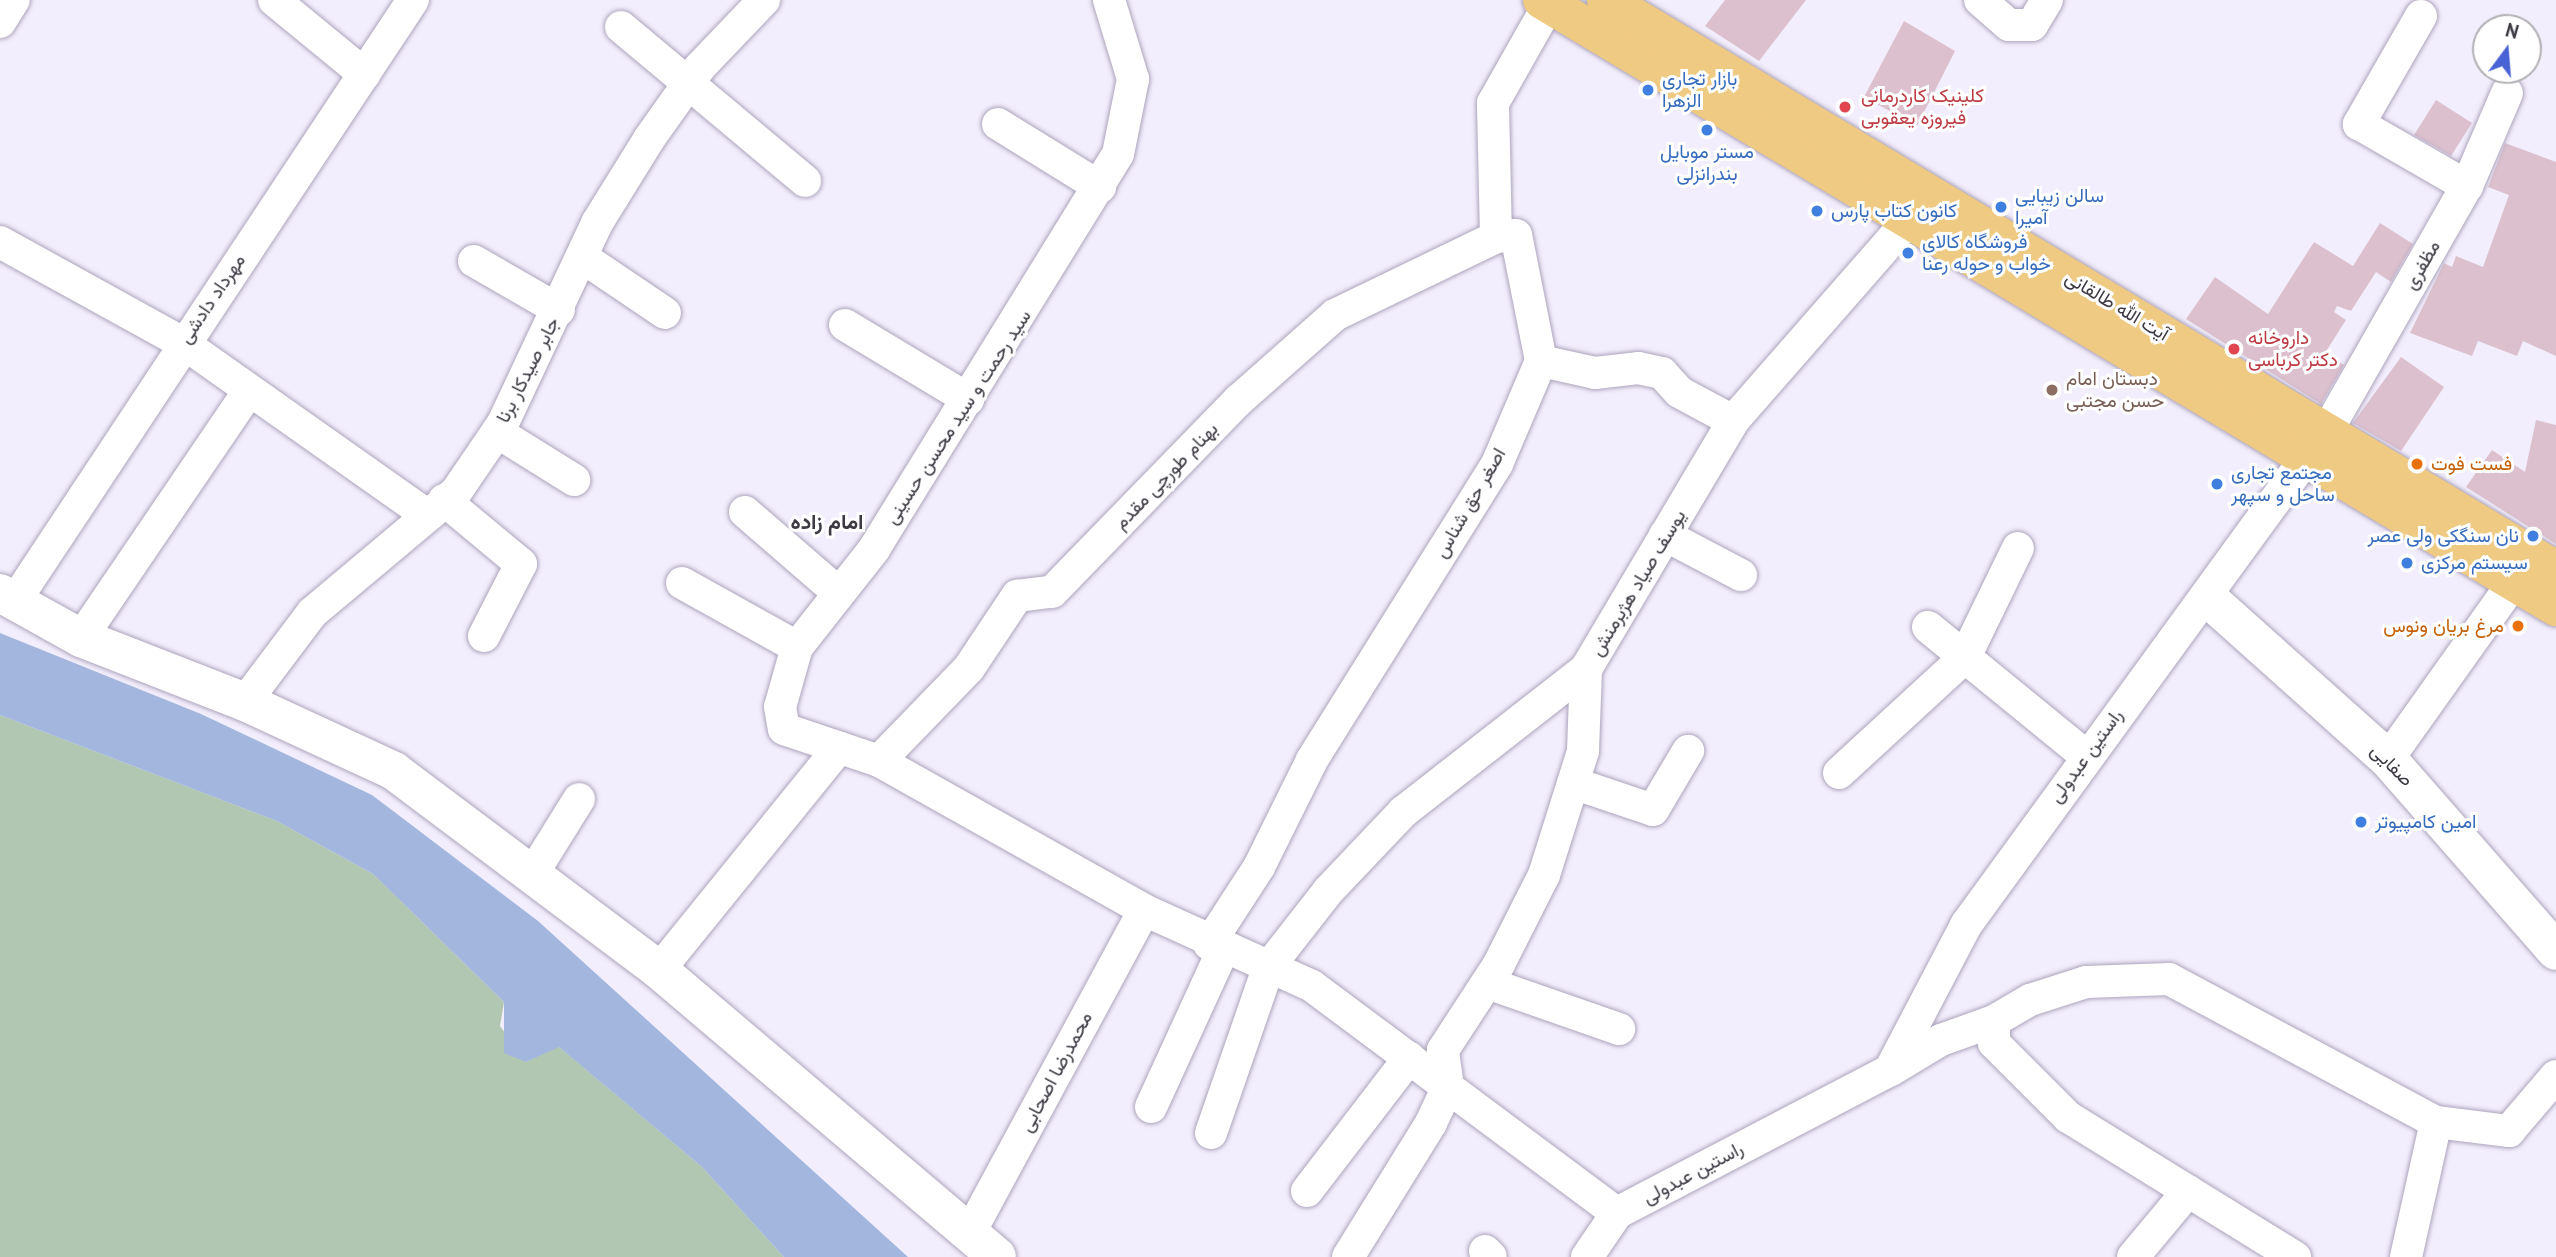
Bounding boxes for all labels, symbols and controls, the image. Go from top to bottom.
north arrow [2472,14,2542,84]
text: N [2503,17,2522,44]
place label: بازار تجاری الزهرا [1662,68,1737,112]
marker: بازار تجاری الزهرا [1640,82,1656,98]
place label: کلینیک کاردرمانی فیروزه یعقوبی [1861,85,1984,129]
marker: کلینیک کاردرمانی فیروزه یعقوبی [1835,97,1855,117]
marker: مستر موبایل بندرانزلی [1699,122,1715,138]
place label: مستر موبایل بندرانزلی [1660,141,1754,185]
place label: سالن زیبایی آمیرا [2015,185,2104,229]
marker: سالن زیبایی آمیرا [1993,199,2009,215]
place label: کانون کتاب پارس [1831,200,1957,222]
marker: کانون کتاب پارس [1809,203,1825,219]
place label: فروشگاه کالای خواب و حوله رعنا [1922,231,2051,275]
street label: مظفری [2399,236,2445,294]
marker: فروشگاه کالای خواب و حوله رعنا [1900,245,1916,261]
street label: مهرداد دادشی [174,250,250,348]
street label: آیت الله طالقانی [2061,266,2173,346]
street label: سید رحمت و سید محسن حسینی [880,305,1036,529]
street label: جابر صیدکار برنا [492,313,564,427]
place label: داروخانه دکتر کرباسی [2248,327,2338,371]
marker: داروخانه دکتر کرباسی [2226,341,2242,357]
place label: دبستان امام حسن مجتبی [2066,368,2164,412]
marker: دبستان امام حسن مجتبی [2044,382,2060,398]
street label: بهنام طورچی مقدم [1109,418,1223,534]
street label: اصغر حق شناس [1429,444,1511,562]
place label: فست فوت [2431,453,2512,475]
marker: فست فوت [2409,456,2425,472]
place label: مجتمع تجاری ساحل و سپهر [2231,462,2335,506]
marker: مجتمع تجاری ساحل و سپهر [2209,476,2225,492]
street label: یوسف صیاد هژبرمنش [1585,506,1691,660]
district label: امام زاده [790,509,864,535]
place label: نان سنگکی ولی عصر [2368,525,2519,547]
marker: نان سنگکی ولی عصر [2525,528,2541,544]
place label: سیستم مرکزی [2421,552,2528,574]
marker: سیستم مرکزی [2399,555,2415,571]
place label: مرغ بریان ونوس [2383,615,2504,637]
marker: مرغ بریان ونوس [2510,618,2526,634]
street label: راستین عبدولی [2044,705,2128,807]
street label: صفایی [2366,739,2418,791]
place label: امین کامپیوتر [2375,811,2476,833]
marker: امین کامپیوتر [2353,814,2369,830]
street label: محمدرضا اصحابی [1015,1008,1097,1136]
street label: راستین عبدولی [1639,1137,1747,1209]

